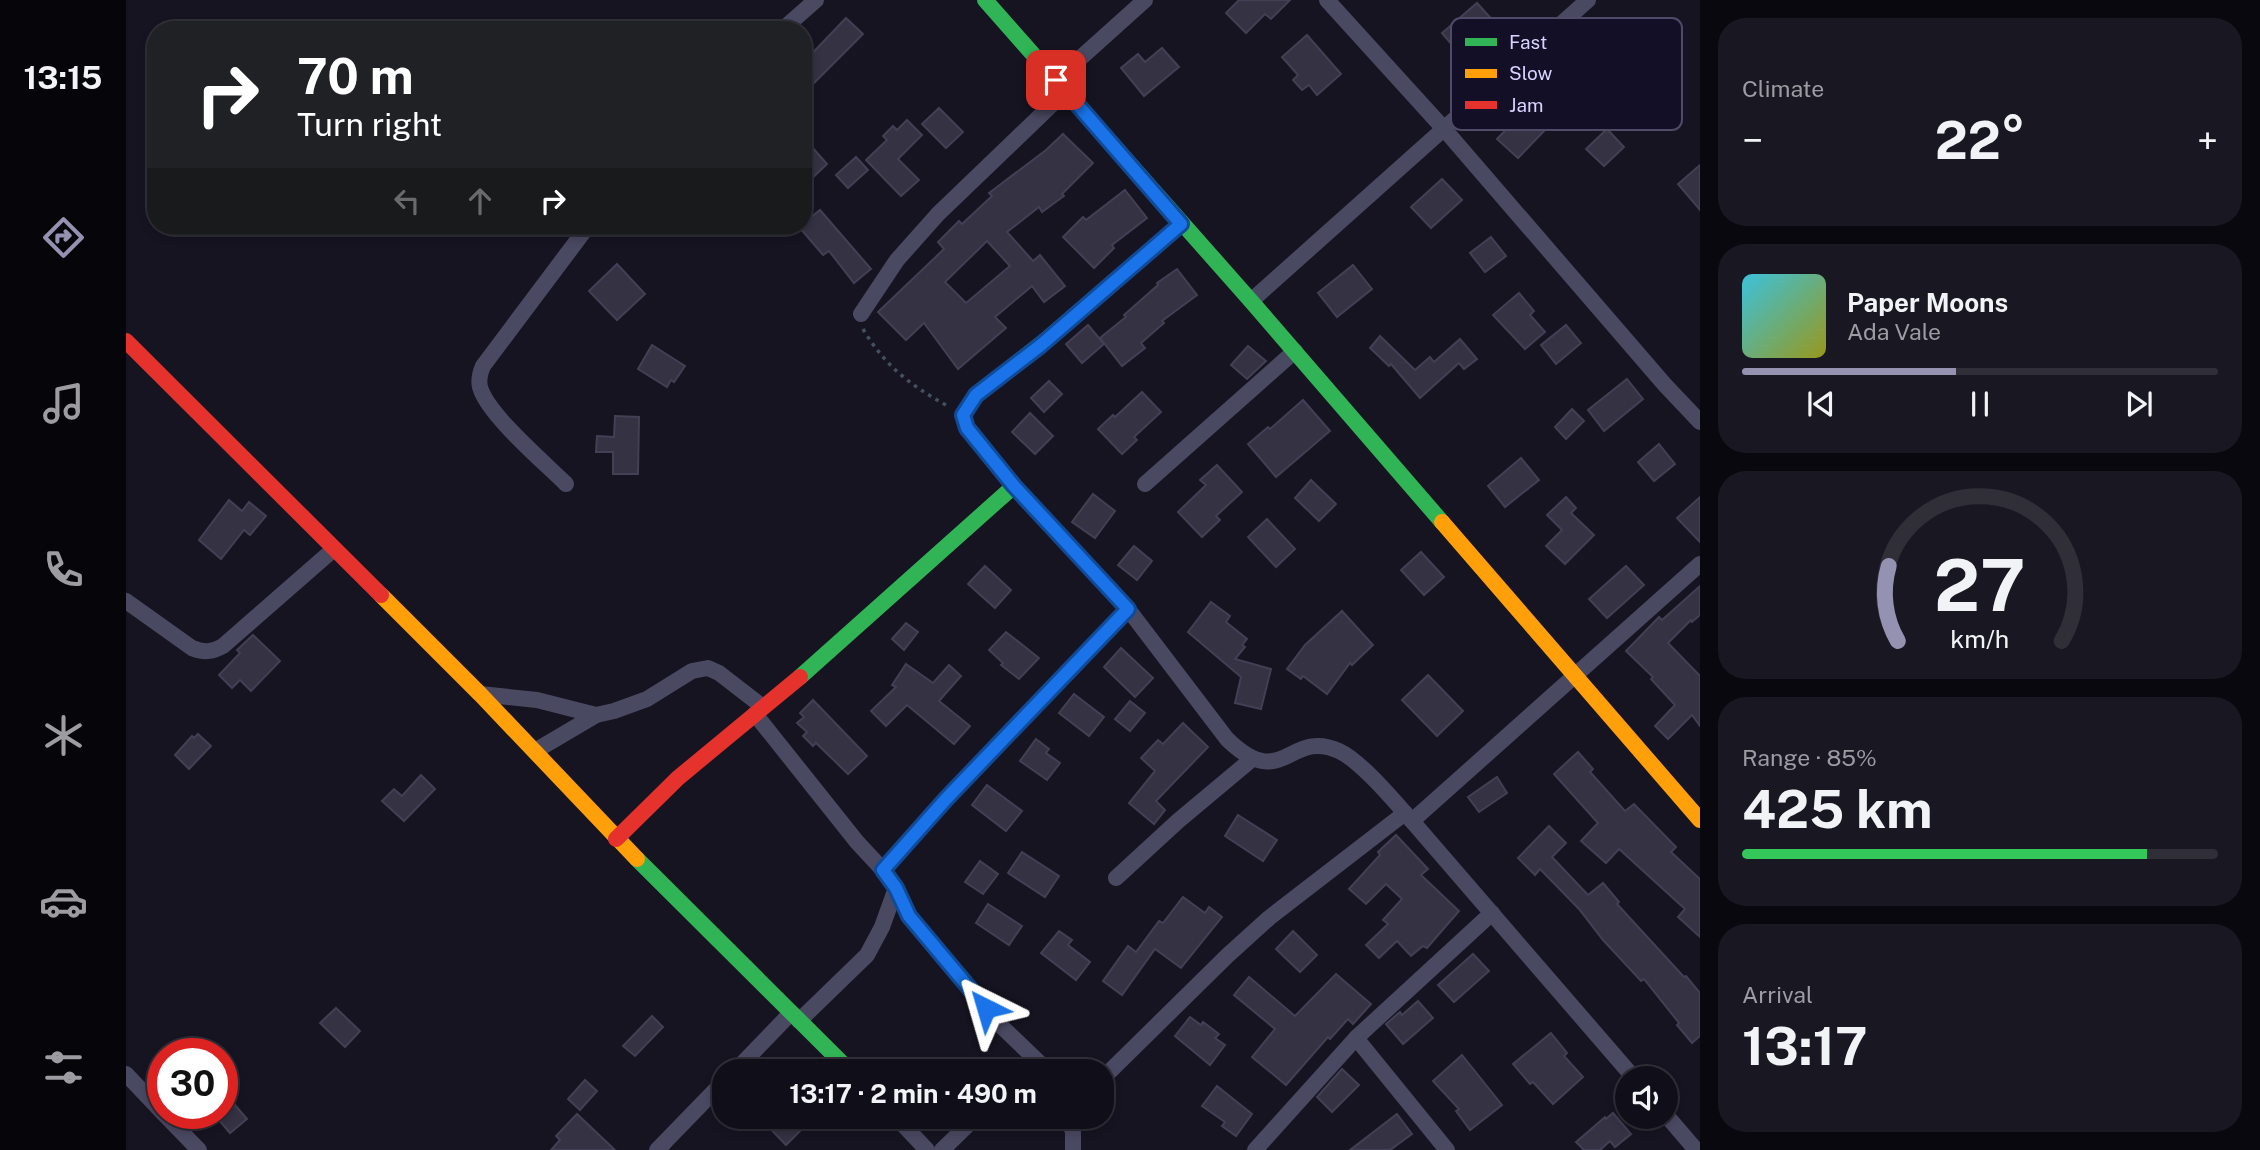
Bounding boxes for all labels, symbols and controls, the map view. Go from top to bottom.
legend [1451,18,1682,130]
text: Fast [1509,31,1547,53]
text: 70 m [297,47,414,105]
icon: right [182,49,273,140]
pin [1026,50,1086,110]
text: 13:15 [24,59,102,96]
icon: arrive [1037,61,1075,99]
text: Slow [1509,62,1553,84]
text: Climate [1742,75,1824,102]
text: Jam [1509,94,1543,116]
text: Turn right [297,106,442,143]
text: 22° [1935,110,2025,171]
text: − [1742,118,1763,163]
text: + [2197,118,2218,163]
icon: left [388,182,426,220]
icon: ahead [461,182,499,220]
icon: right [534,182,572,220]
icon: directions [39,213,88,262]
text: Paper Moons [1847,287,2008,318]
text: Ada Vale [1847,318,1941,345]
icon: music [39,379,88,428]
icon: previous [1802,385,1840,423]
icon: pause [1961,385,1999,423]
icon: next [2120,385,2158,423]
text: 27 [1934,542,2026,627]
icon: phone [39,545,88,594]
text: km/h [1951,624,2009,654]
icon: climate [39,711,88,760]
text: Range · 85% [1742,744,1877,771]
text: 425 km [1742,779,1933,840]
icon: car [39,877,88,926]
position arrow [949,971,1023,1045]
text: Arrival [1742,981,1813,1008]
text: 13:17 [1742,1016,1868,1077]
speed limit sign: 30 [147,1038,238,1129]
icon: filters [39,1043,88,1092]
map controls [1615,1066,1678,1129]
button: sound [1615,1066,1678,1129]
text: 13:17 · 2 min · 490 m [789,1078,1037,1109]

